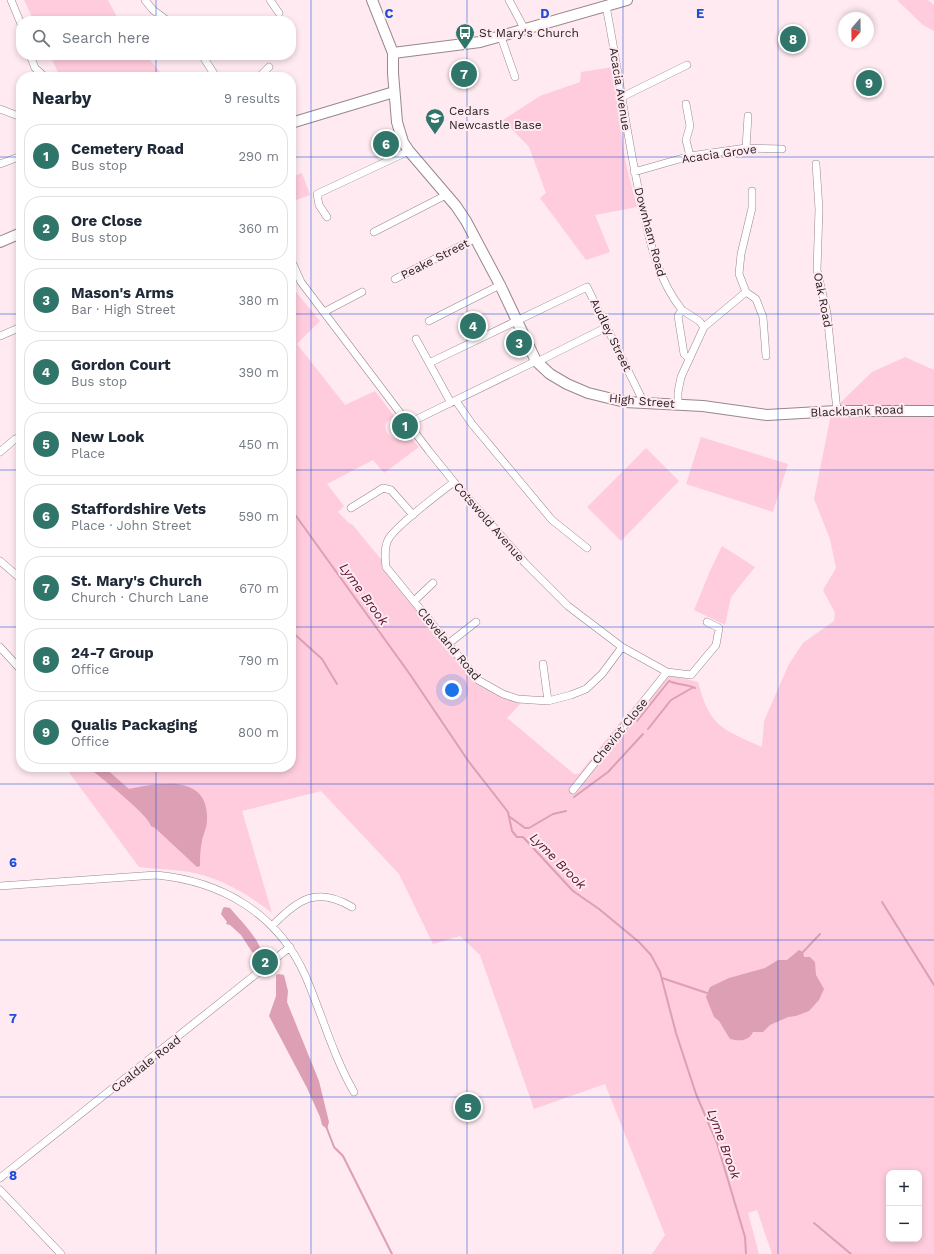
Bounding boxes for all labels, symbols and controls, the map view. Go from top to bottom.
text: C [385,6,394,21]
text: D [540,6,550,21]
text: E [696,6,704,21]
north arrow [838,12,874,48]
search box [16,16,296,60]
bus stop icon: St Mary's Church [454,22,476,50]
pin: 8 [780,24,806,54]
place label: St Mary's Church [479,26,579,40]
icon: search [30,27,52,49]
text: Search here [62,29,150,47]
street label: Acacia Avenue [607,47,633,132]
pin: 7 [451,59,477,89]
pin: 9 [856,68,882,98]
text: Nearby [32,88,91,108]
text: 9 results [224,91,280,106]
place label: Cedars Newcastle Base [449,104,542,132]
school or university icon: Cedars Newcastle Base [424,107,446,135]
pin: 6 [373,129,399,159]
text: Cemetery Road [71,140,184,158]
street label: Acacia Grove [681,142,757,166]
text: 1 [43,149,49,164]
text: 290 m [238,149,279,164]
text: Bus stop [71,158,127,173]
street label: Downham Road [631,186,669,278]
text: Ore Close [71,212,142,230]
text: 2 [42,221,50,236]
text: 360 m [239,221,279,236]
text: Bus stop [71,230,127,245]
street label: Peake Street [399,236,471,282]
street label: Oak Road [811,271,835,329]
text: Mason's Arms [71,284,174,302]
text: 3 [42,293,50,308]
text: 380 m [239,293,279,308]
street label: Audley Street [587,296,635,374]
text: Bar · High Street [71,302,175,317]
pin: 4 [460,311,486,341]
pin: 3 [506,328,532,358]
text: Gordon Court [71,356,170,374]
text: 4 [42,365,50,380]
text: 390 m [238,365,279,380]
text: Bus stop [71,374,127,389]
street label: High Street [608,391,676,411]
street label: Blackbank Road [810,402,904,420]
pin: 1 [392,411,418,441]
text: New Look [71,428,144,446]
text: 5 [42,437,50,452]
text: 450 m [239,437,279,452]
text: Place [71,446,105,461]
street label: Cotswold Avenue [451,479,527,565]
text: Staffordshire Vets [71,500,206,518]
text: 6 [42,509,50,524]
text: 590 m [239,509,279,524]
text: Place · John Street [71,518,191,533]
water label: Lyme Brook [336,560,392,629]
text: St. Mary's Church [71,572,202,590]
text: 7 [42,581,50,596]
text: 670 m [239,581,279,596]
text: Church · Church Lane [71,590,209,605]
street label: Cleveland Road [415,605,483,683]
text: 24-7 Group [71,644,154,662]
text: 8 [42,653,50,668]
text: 790 m [239,653,279,668]
text: Office [71,662,109,677]
your location [442,680,462,700]
street label: Cheviot Close [589,695,651,767]
text: Qualis Packaging [71,716,197,734]
text: 9 [42,725,50,740]
text: 800 m [238,725,279,740]
text: Office [71,734,109,749]
water label: Lyme Brook [527,830,590,893]
text: 6 [9,855,17,870]
pin: 2 [252,947,278,977]
text: 7 [9,1011,17,1026]
street label: Coaldale Road [109,1033,183,1095]
pin: 5 [455,1092,481,1122]
water label: Lyme Brook [704,1107,744,1182]
text: 8 [9,1168,17,1183]
map controls [886,1170,922,1242]
button: + [886,1170,922,1206]
button: − [886,1206,922,1242]

